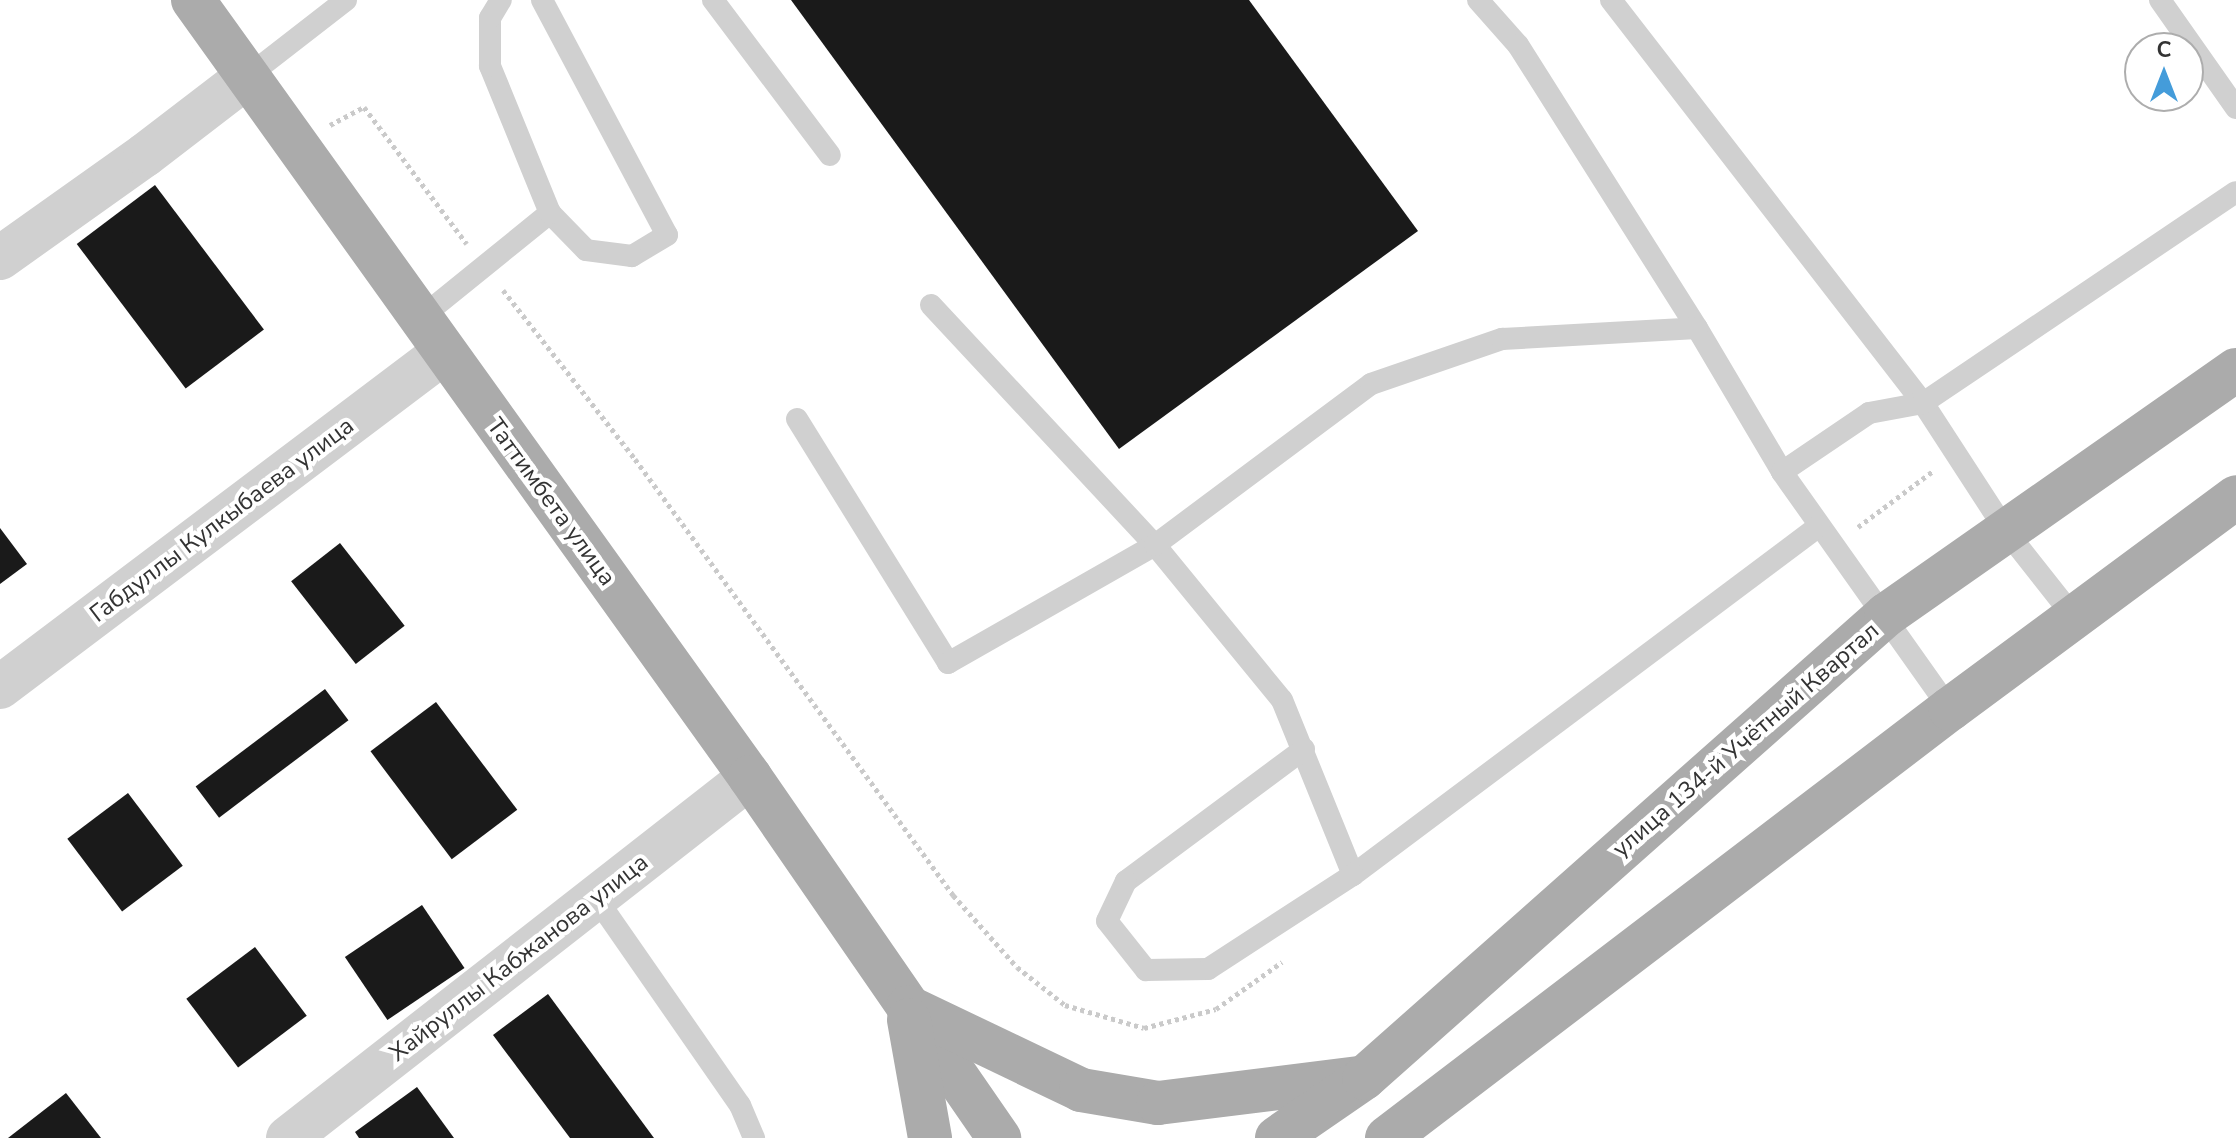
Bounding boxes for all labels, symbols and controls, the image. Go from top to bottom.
north arrow [2124,32,2204,112]
text: С [2157,35,2171,65]
street label: Габдуллы Кулкыбаева улица [84,411,360,629]
street label: Таттимбета улица [480,413,622,591]
street label: улица 134-й Учётный Квартал [1607,616,1885,864]
street label: Хайруллы Кабжанова улица [384,848,654,1068]

